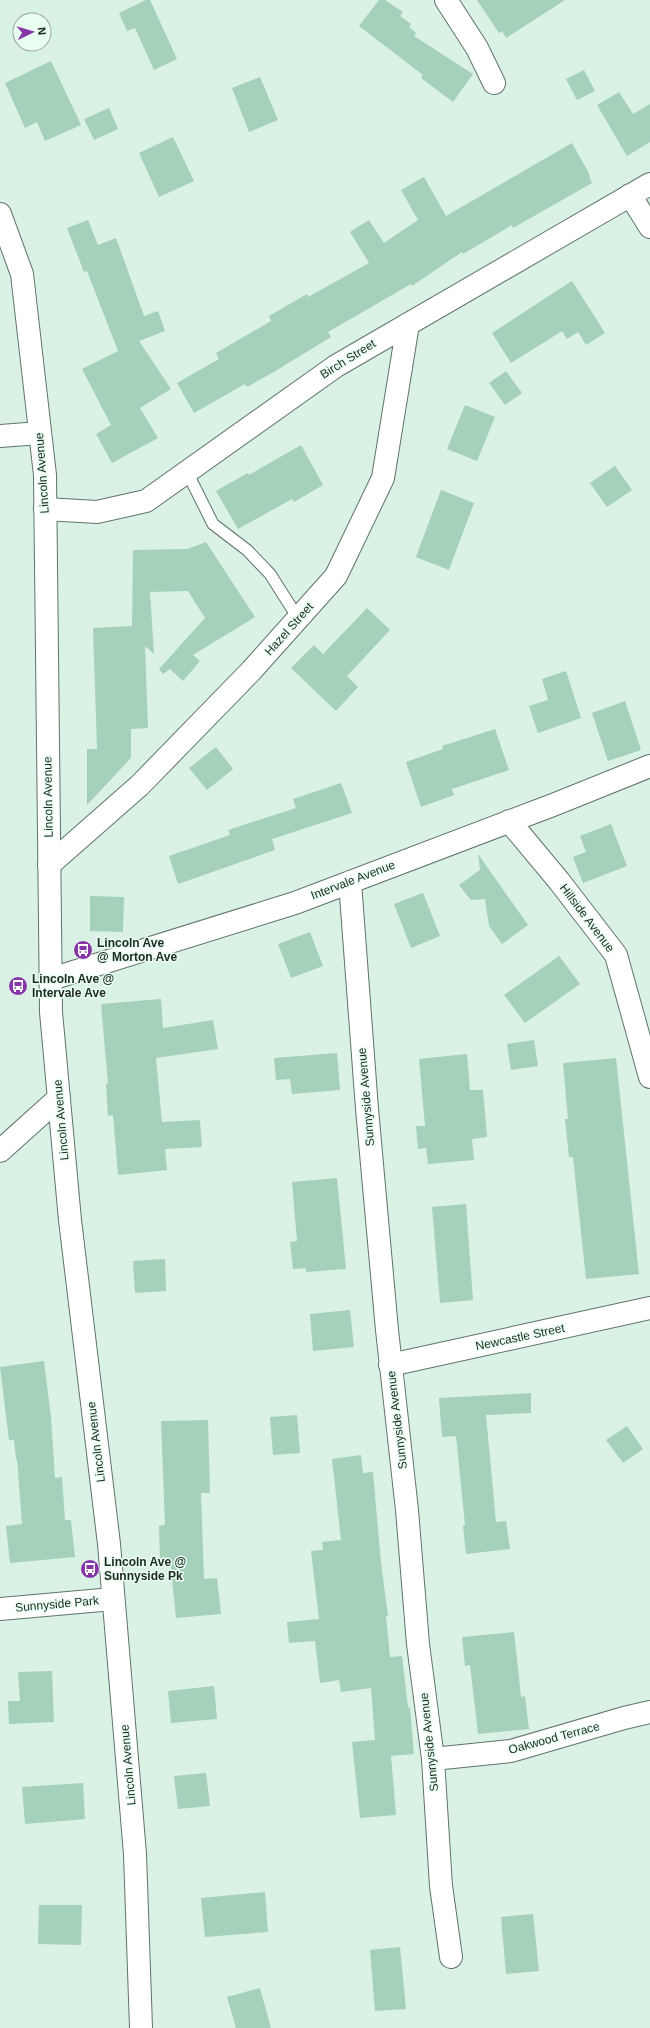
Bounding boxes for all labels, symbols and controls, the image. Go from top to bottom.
north arrow [12,12,52,52]
text: N [36,27,48,36]
street label: Birch Street [318,336,379,382]
street label: Lincoln Avenue [32,432,52,514]
street label: Hazel Street [262,599,317,658]
street label: Lincoln Avenue [40,756,56,838]
street label: Intervale Avenue [309,857,397,903]
street label: Hillside Avenue [557,881,617,955]
place label: Lincoln Ave @ Morton Ave [97,936,177,964]
bus stop icon: Lincoln Ave @ Morton Ave [72,939,94,961]
place label: Lincoln Ave @ Intervale Ave [32,972,114,1000]
bus stop icon: Lincoln Ave @ Intervale Ave [7,975,29,997]
street label: Sunnyside Avenue [355,1047,377,1147]
street label: Lincoln Avenue [50,1079,72,1161]
street label: Newcastle Street [474,1321,566,1353]
street label: Sunnyside Avenue [384,1370,410,1470]
street label: Lincoln Avenue [84,1401,108,1483]
place label: Lincoln Ave @ Sunnyside Pk [104,1555,186,1583]
bus stop icon: Lincoln Ave @ Sunnyside Pk [79,1558,101,1580]
street label: Sunnyside Park [15,1593,100,1615]
street label: Sunnyside Avenue [417,1692,441,1792]
street label: Oakwood Terrace [507,1719,601,1757]
street label: Lincoln Avenue [117,1724,139,1806]

